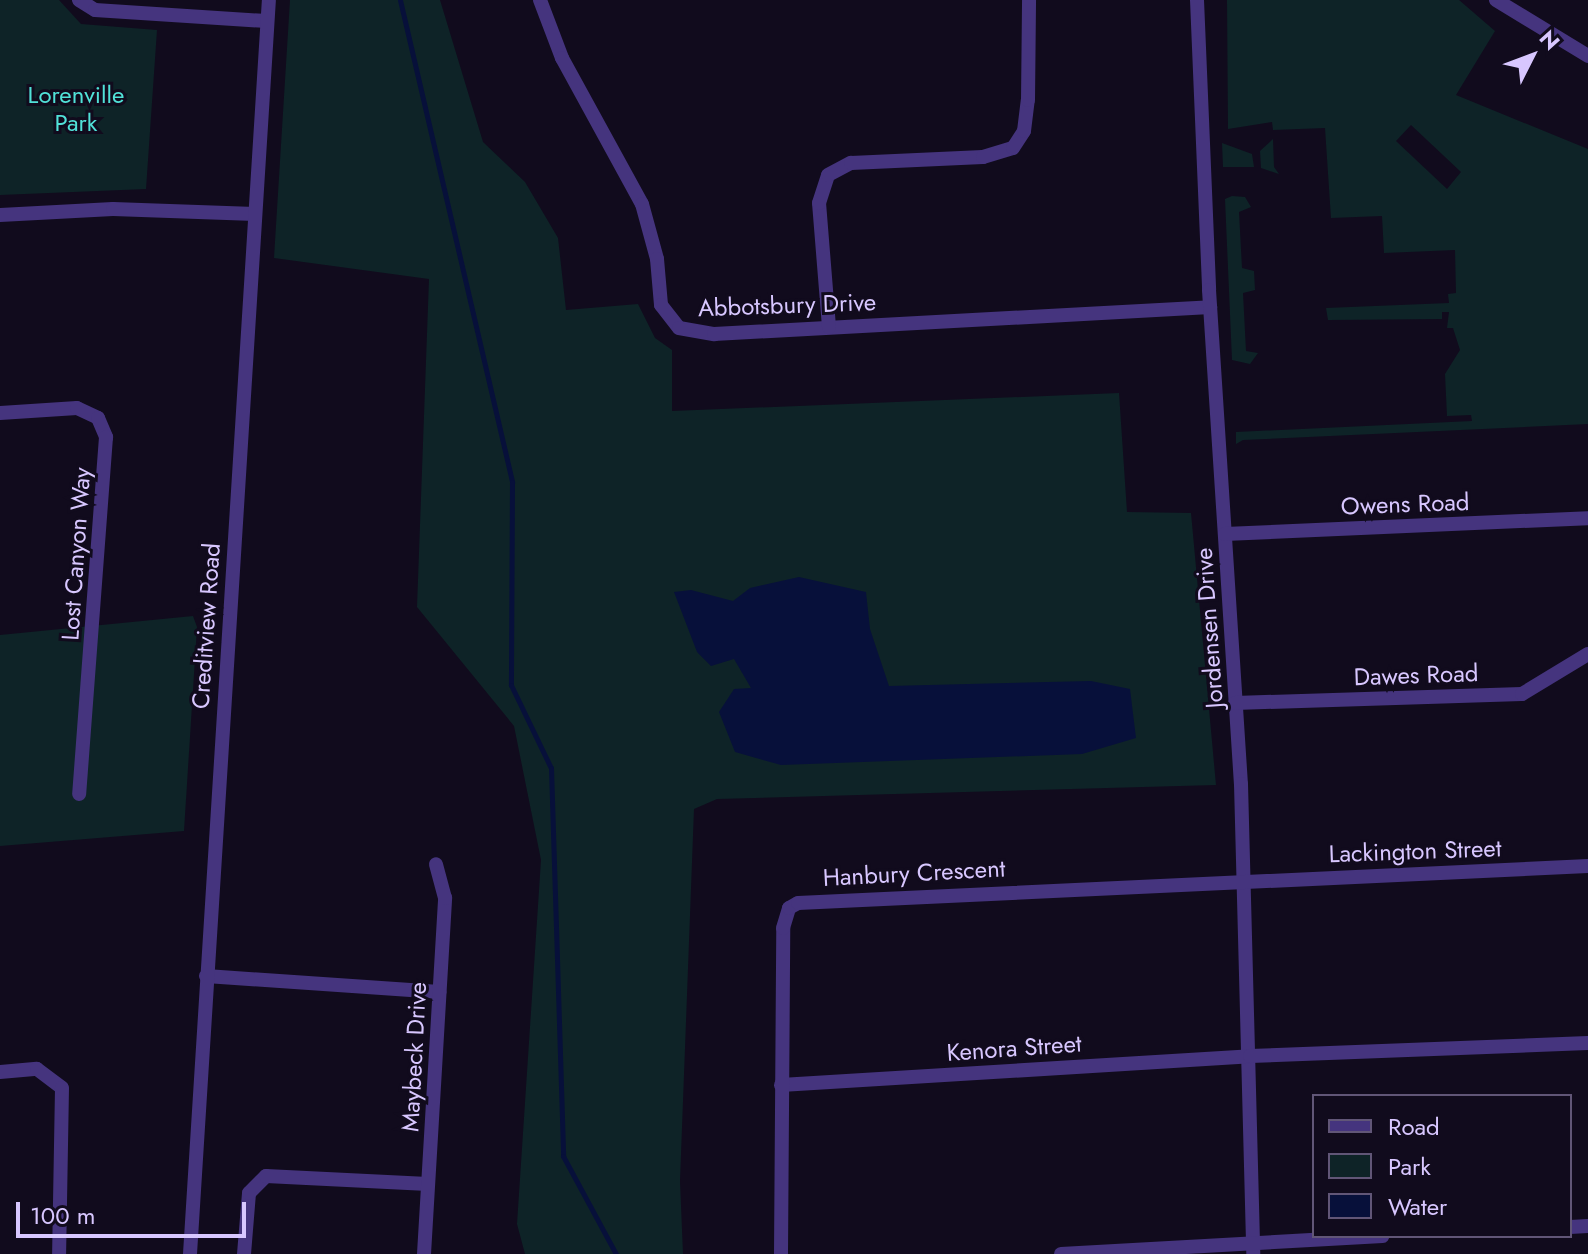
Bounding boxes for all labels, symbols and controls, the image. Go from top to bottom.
north arrow [1492,16,1572,96]
text: N [1532,23,1568,57]
park label: Lorenville Park [28,81,124,137]
street label: Abbotsbury Drive [698,288,876,322]
street label: Lost Canyon Way [56,466,96,642]
street label: Owens Road [1340,487,1470,521]
street label: Creditview Road [186,542,226,710]
street label: Jordensen Drive [1189,547,1229,709]
street label: Dawes Road [1353,658,1479,692]
street label: Lackington Street [1328,834,1502,868]
street label: Hanbury Crescent [822,854,1006,892]
street label: Maybeck Drive [396,981,432,1133]
street label: Kenora Street [946,1029,1082,1067]
legend [1312,1094,1572,1238]
text: Road [1388,1109,1440,1144]
text: Park [1388,1149,1431,1184]
scale bar [20,1186,250,1236]
text: Water [1388,1189,1447,1224]
text: 100 m [30,1198,96,1233]

